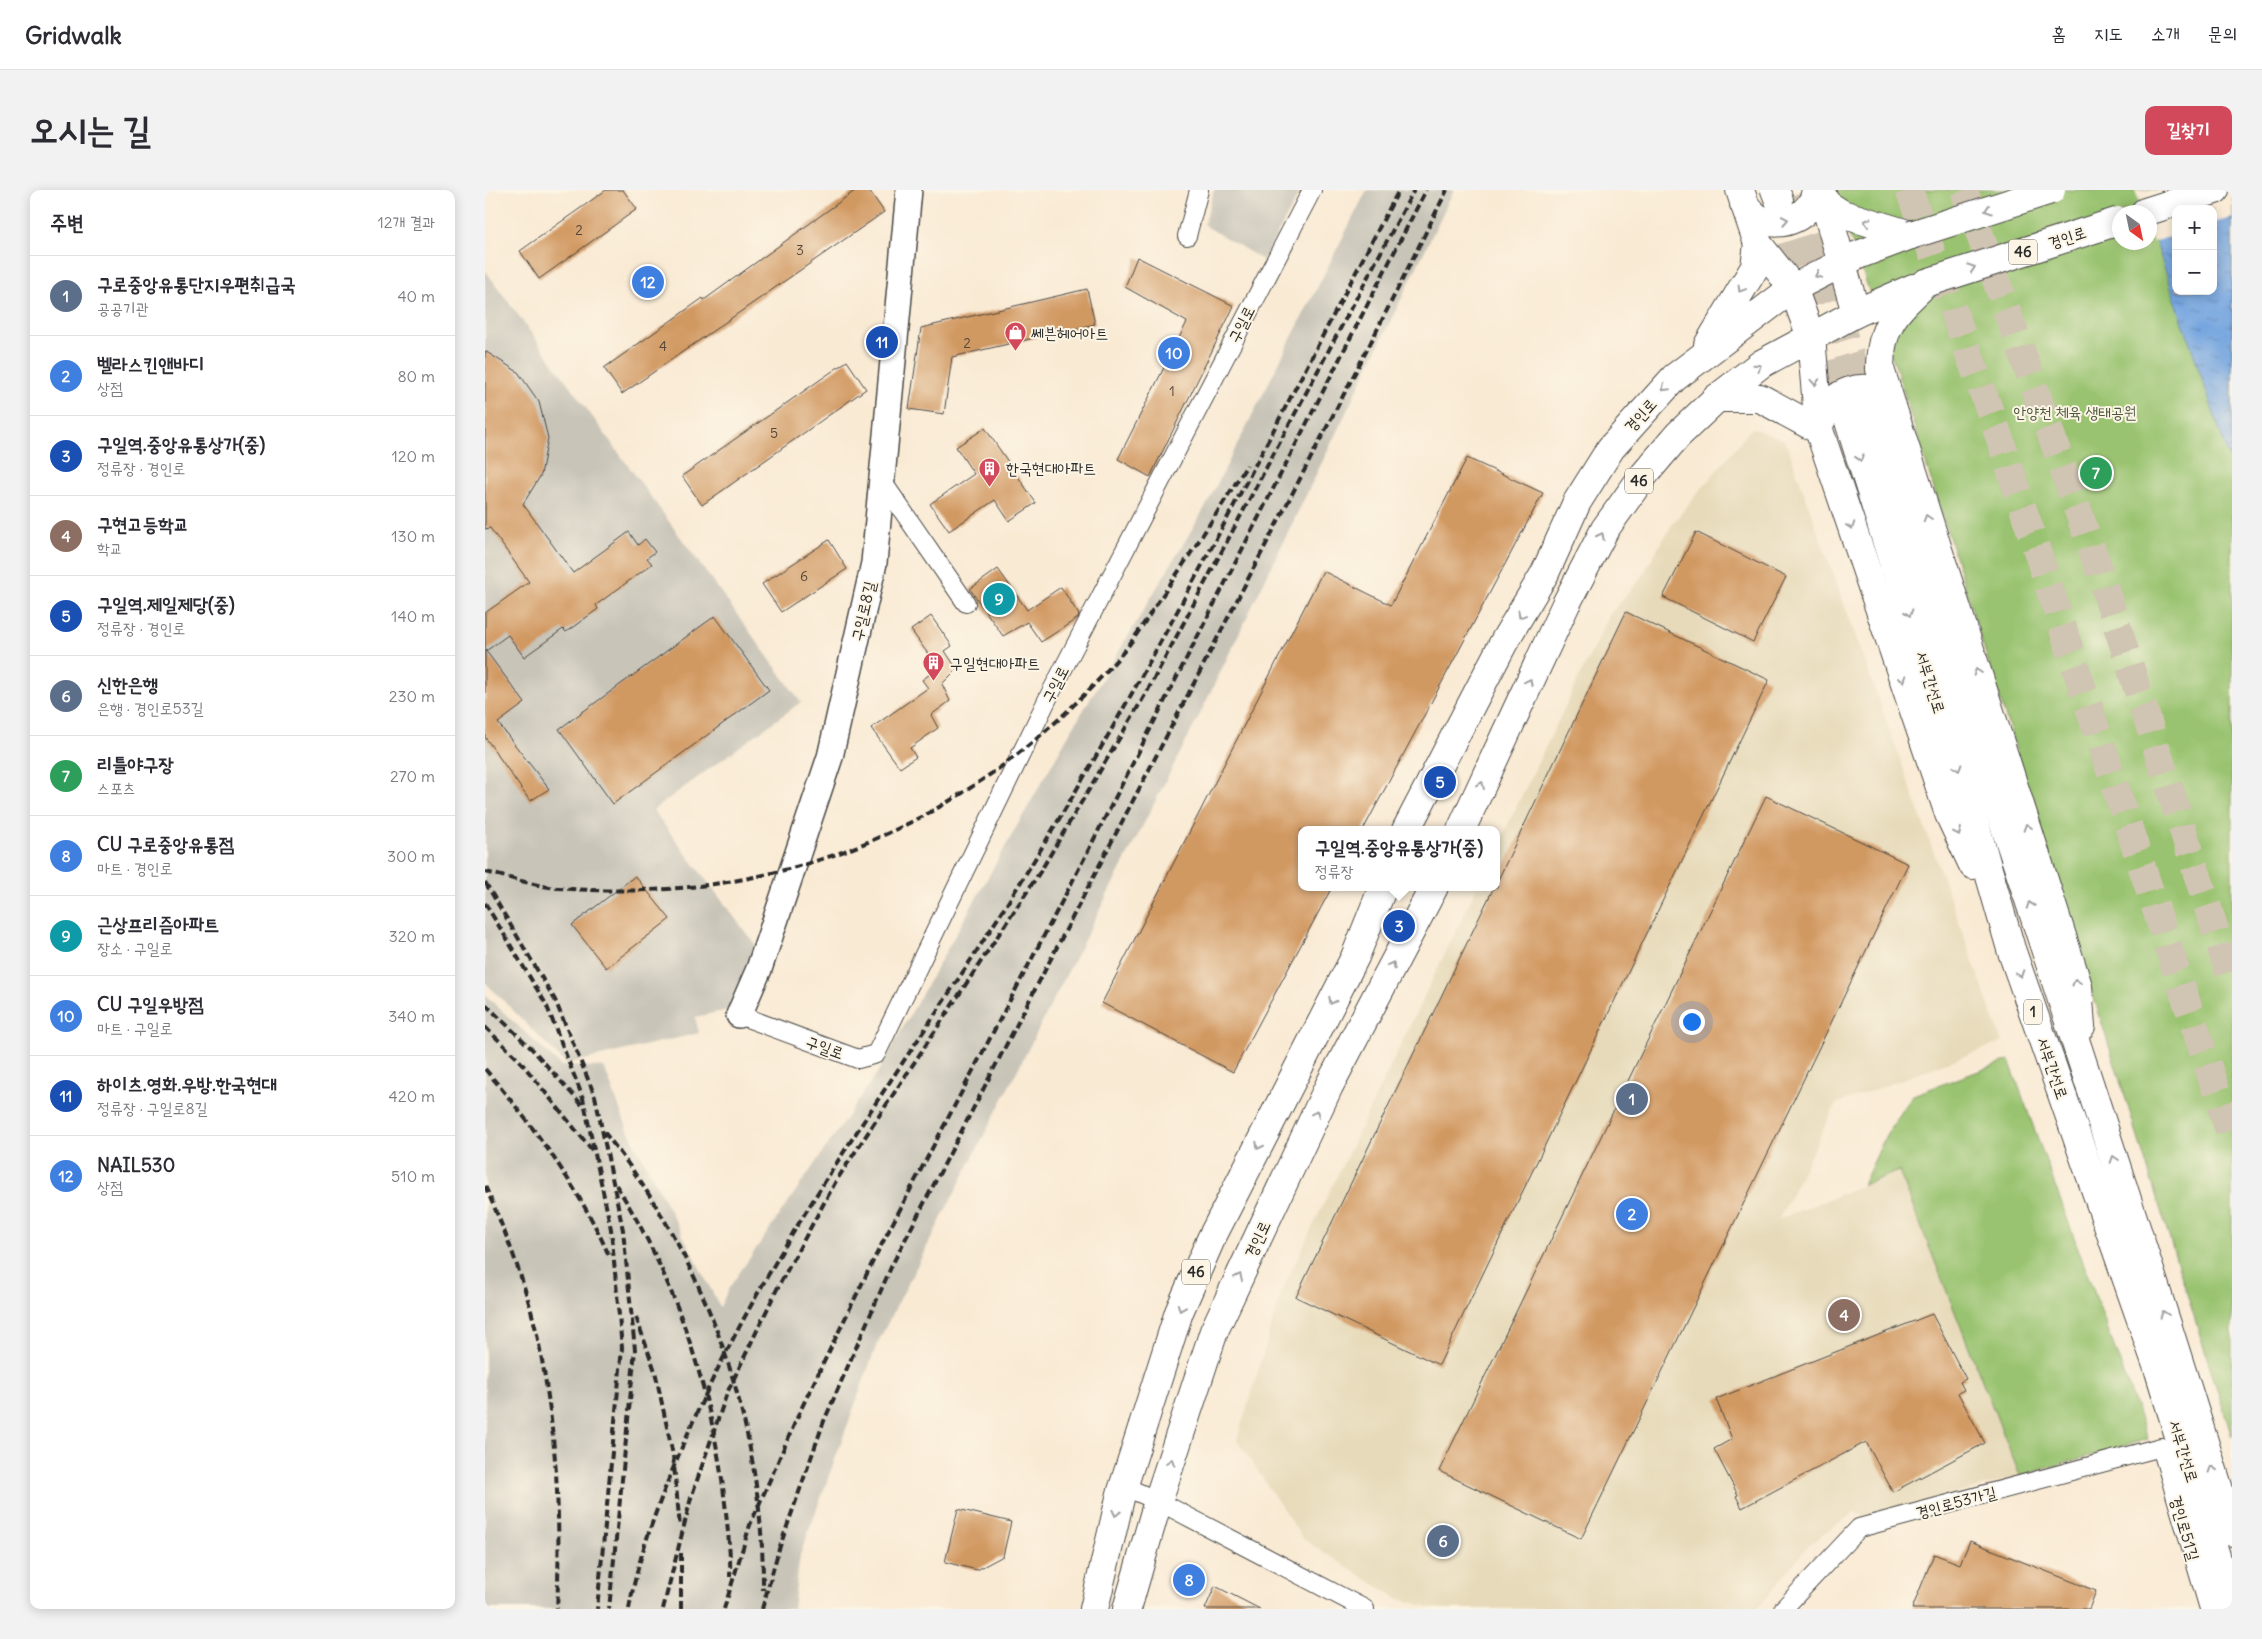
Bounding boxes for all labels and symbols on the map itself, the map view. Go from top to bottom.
one-way arrow [1985,205,1993,215]
north arrow [2112,205,2157,250]
one-way arrow [1781,215,1790,226]
one-way arrow [1863,217,1871,227]
house number: 2 [575,221,583,239]
street label: 경인로 [2046,222,2088,252]
road number: 46 [2009,240,2037,264]
house number: 3 [796,241,804,259]
pin: 12 [632,263,664,301]
one-way arrow [1968,264,1976,274]
one-way arrow [1814,269,1823,279]
one-way arrow [1738,284,1748,293]
street label: 구일로 [1223,302,1259,346]
shop icon: 쎄븐헤어아트 [1003,321,1027,352]
pin: 11 [866,323,898,361]
place label: 쎄븐헤어아트 [1031,323,1108,343]
house number: 2 [963,334,971,352]
pin: 10 [1158,334,1190,372]
house number: 4 [659,337,667,355]
one-way arrow [1752,364,1762,373]
one-way arrow [1809,378,1820,386]
house number: 1 [1169,382,1175,400]
one-way arrow [1662,382,1671,391]
street label: 경인로 [1620,394,1660,436]
park label: 안양천 체육 생태공원 [2013,402,2137,422]
house number: 5 [770,424,778,442]
one-way arrow [1855,453,1865,462]
pin: 7 [2080,454,2112,492]
building icon: 한국현대아파트 [978,456,1002,487]
place label: 한국현대아파트 [1006,458,1096,478]
road number: 46 [1625,468,1653,494]
one-way arrow [1923,514,1933,522]
one-way arrow [1845,521,1855,529]
one-way arrow [1595,532,1605,541]
house number: 6 [800,567,808,585]
street label: 구일로8길 [846,579,880,643]
pin: 9 [983,580,1015,618]
one-way arrow [1904,608,1914,617]
one-way arrow [1517,609,1527,618]
street label: 서부간선로 [1912,648,1950,716]
building icon: 구일현대아파트 [922,651,946,682]
place label: 구일현대아파트 [950,653,1040,673]
street label: 구일로 [1037,662,1073,706]
one-way arrow [1973,669,1983,677]
one-way arrow [1898,675,1908,683]
one-way arrow [1523,678,1534,687]
pin: 5 [1424,763,1456,801]
one-way arrow [1952,764,1962,772]
one-way arrow [1475,781,1485,790]
one-way arrow [2023,823,2033,832]
one-way arrow [1951,827,1961,836]
one-way arrow [2026,902,2036,910]
pin: 3 [1383,907,1415,945]
one-way arrow [1386,962,1396,971]
one-way arrow [2014,969,2024,978]
one-way arrow [2072,978,2082,986]
one-way arrow [1328,996,1338,1005]
road number: 1 [2024,1000,2042,1024]
your location [1679,1009,1705,1035]
street label: 구일로 [803,1031,847,1063]
street label: 서부간선로 [2033,1034,2073,1102]
pin: 1 [1616,1080,1648,1118]
one-way arrow [1309,1110,1320,1119]
one-way arrow [1255,1141,1265,1150]
one-way arrow [2110,1156,2120,1164]
pin: 2 [1616,1195,1648,1233]
street label: 경인로 [1240,1217,1274,1261]
road number: 46 [1182,1260,1210,1284]
one-way arrow [1233,1273,1244,1282]
pin: 4 [1828,1296,1860,1334]
one-way arrow [1177,1303,1187,1312]
one-way arrow [2160,1310,2170,1319]
street label: 서부간선로 [2165,1417,2203,1485]
one-way arrow [1165,1458,1175,1467]
one-way arrow [2208,1465,2218,1474]
street label: 경인로53가길 [1913,1482,1999,1522]
street label: 경인로51길 [2166,1493,2204,1563]
one-way arrow [1111,1508,1122,1517]
pin: 6 [1427,1522,1459,1560]
pin: 8 [1173,1561,1205,1599]

